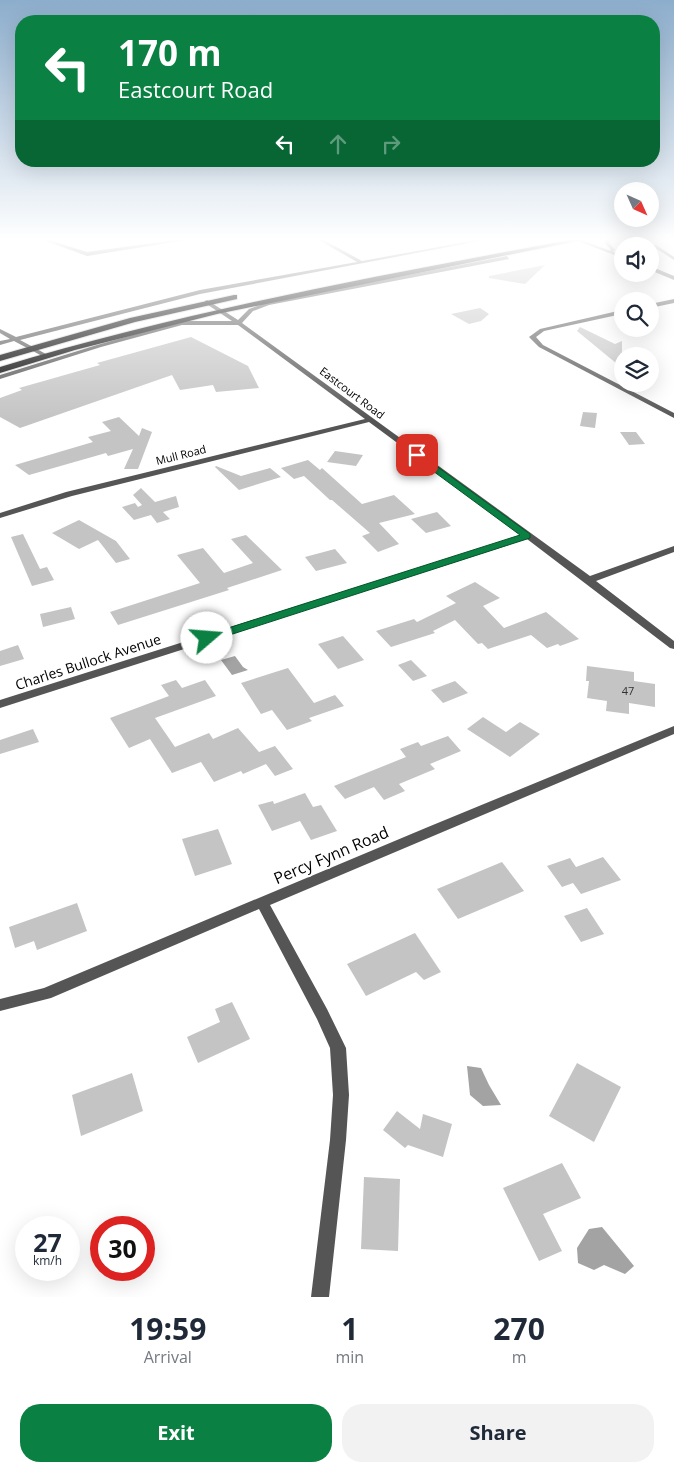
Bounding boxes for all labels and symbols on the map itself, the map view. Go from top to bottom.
north arrow [614,182,659,228]
street label: Eastcourt Road [317,363,388,422]
pin [396,434,438,476]
street label: Mull Road [154,441,208,468]
position arrow [180,611,232,663]
street label: Charles Bullock Avenue [13,629,163,694]
house number: 47 [622,683,634,698]
street label: Percy Fynn Road [270,821,392,889]
speed limit sign: 30 [90,1216,155,1281]

